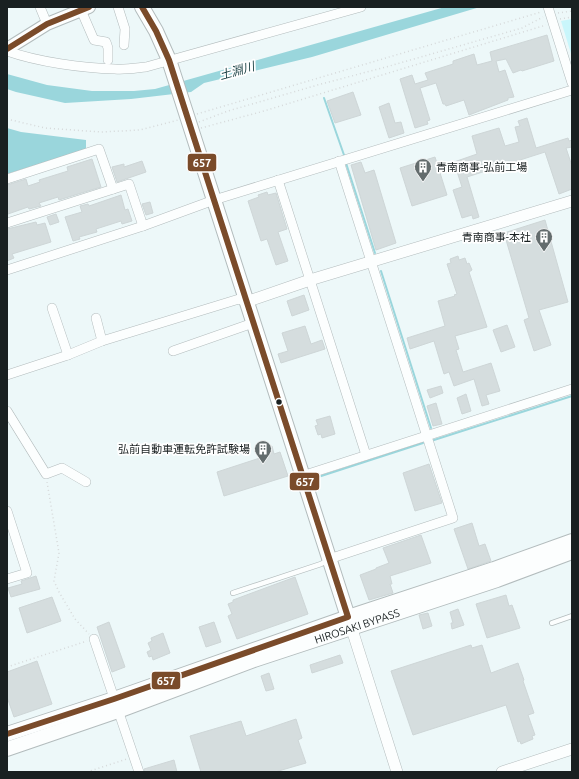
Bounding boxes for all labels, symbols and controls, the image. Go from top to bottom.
water label: 土淵川 [218,59,258,82]
line badge: 657 [187,153,217,172]
text: 657 [193,157,211,169]
building icon: 青南商事-弘前工場 [413,157,433,182]
place label: 青南商事-弘前工場 [436,161,527,173]
building icon: 青南商事-本社 [534,227,554,252]
place label: 青南商事-本社 [462,231,531,243]
unlabelled marker [274,397,284,407]
building icon: 弘前自動車運転免許試験場 [253,439,273,464]
place label: 弘前自動車運転免許試験場 [118,443,250,455]
line badge: 657 [289,472,320,491]
text: 657 [296,476,314,488]
street label: HIROSAKI BYPASS [313,606,401,646]
line badge: 657 [151,671,181,690]
text: 657 [157,675,175,687]

